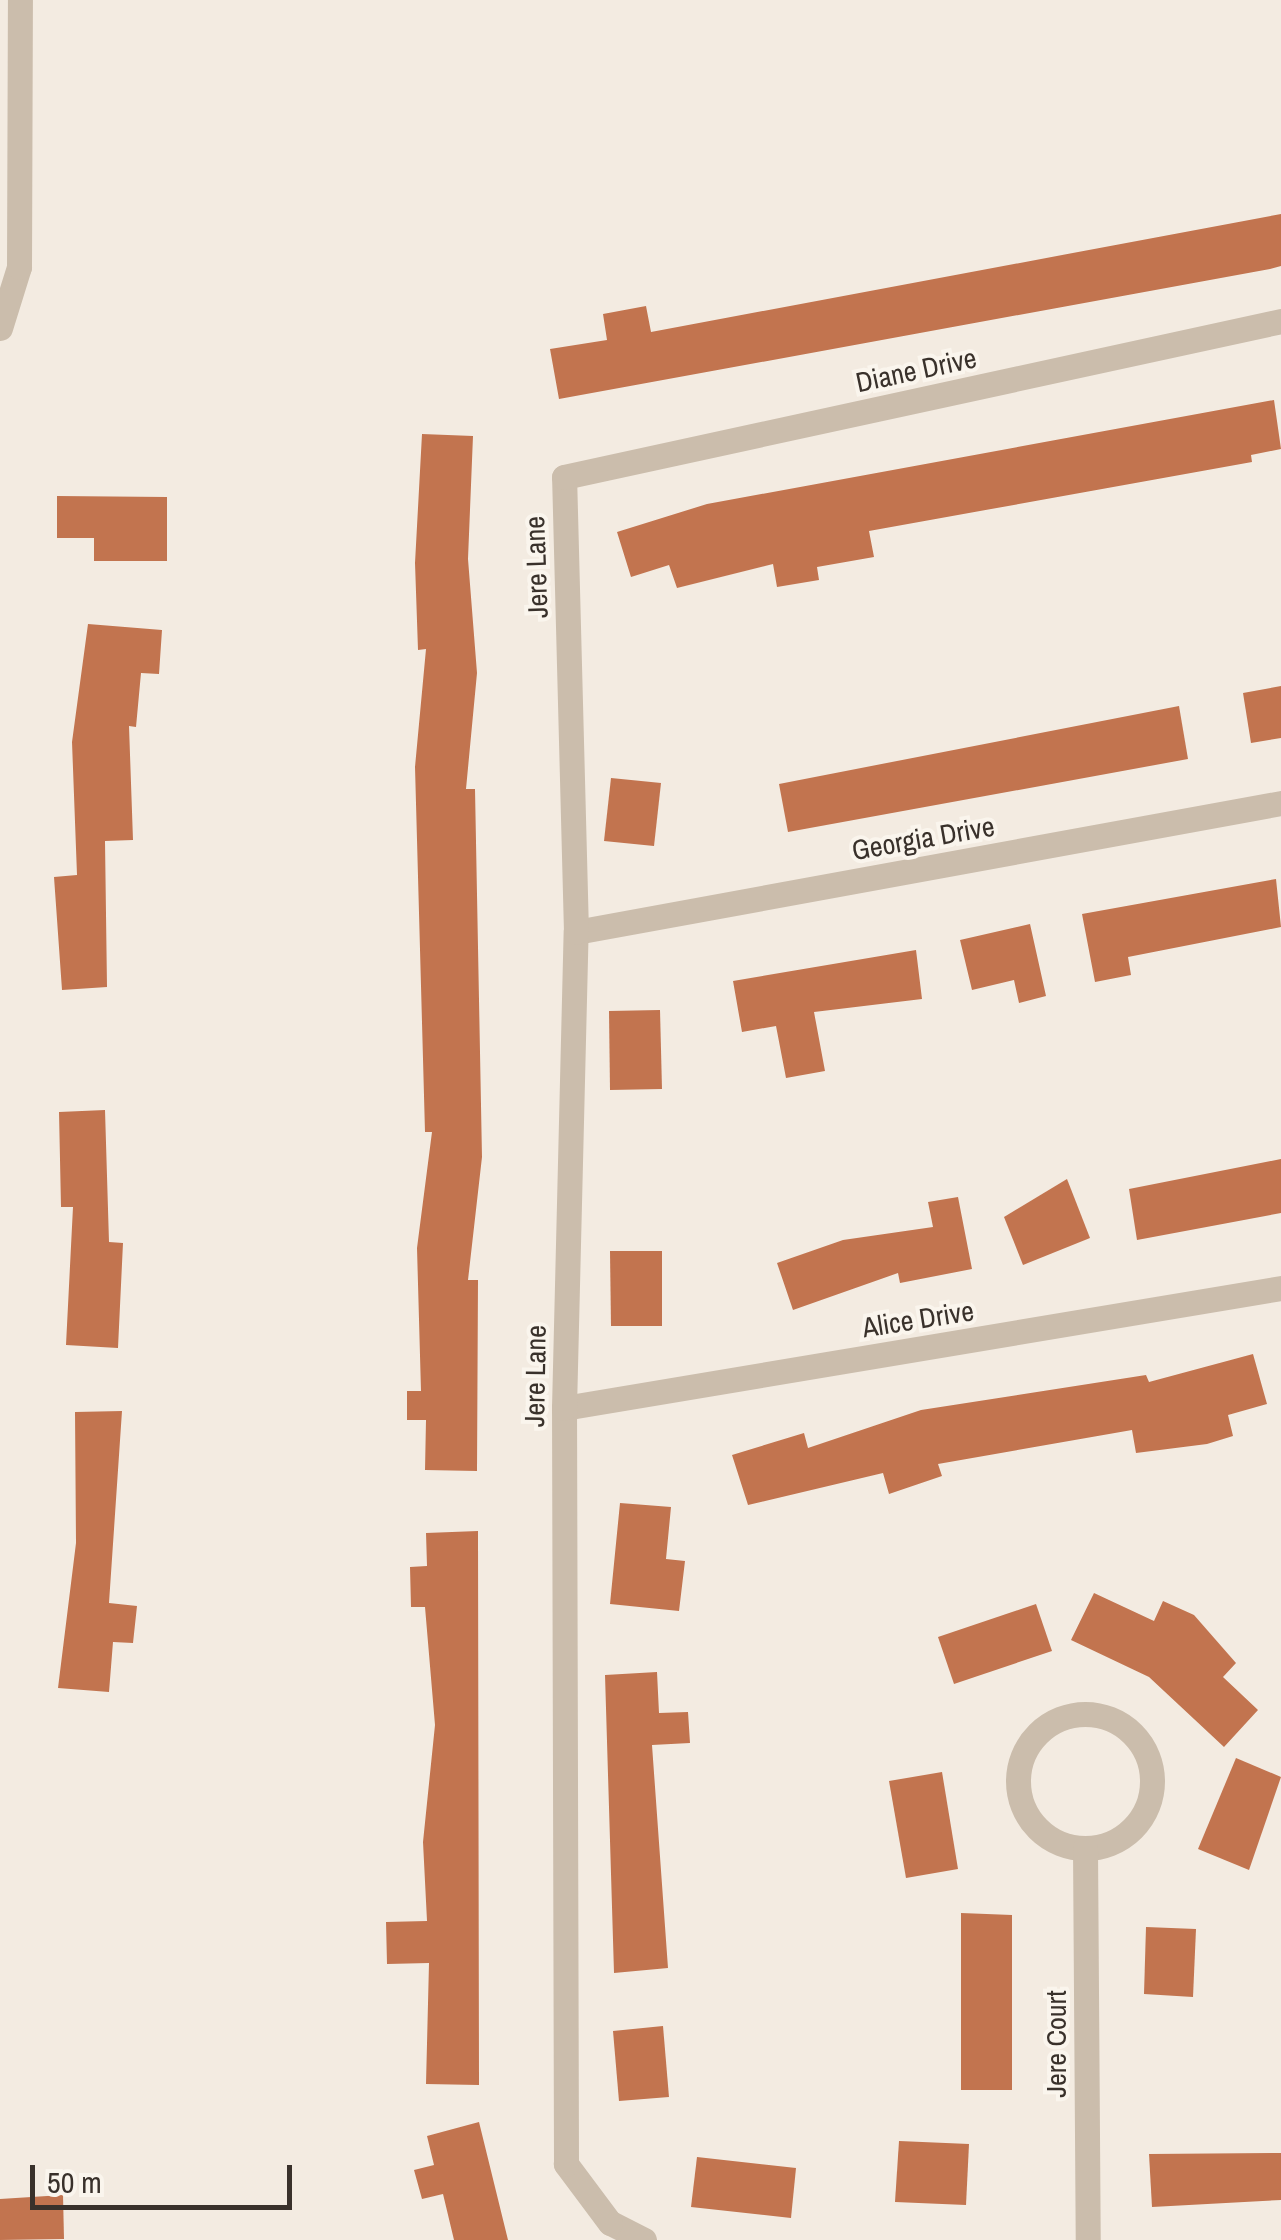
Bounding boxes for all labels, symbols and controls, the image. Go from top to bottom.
street label: Diane Drive [853,341,979,399]
street label: Jere Lane [517,515,555,619]
street label: Georgia Drive [849,809,997,867]
street label: Alice Drive [860,1294,976,1344]
street label: Jere Lane [517,1325,553,1427]
street label: Jere Court [1039,1990,1073,2098]
scale bar [35,2145,298,2207]
text: 50 m [47,2162,102,2202]

